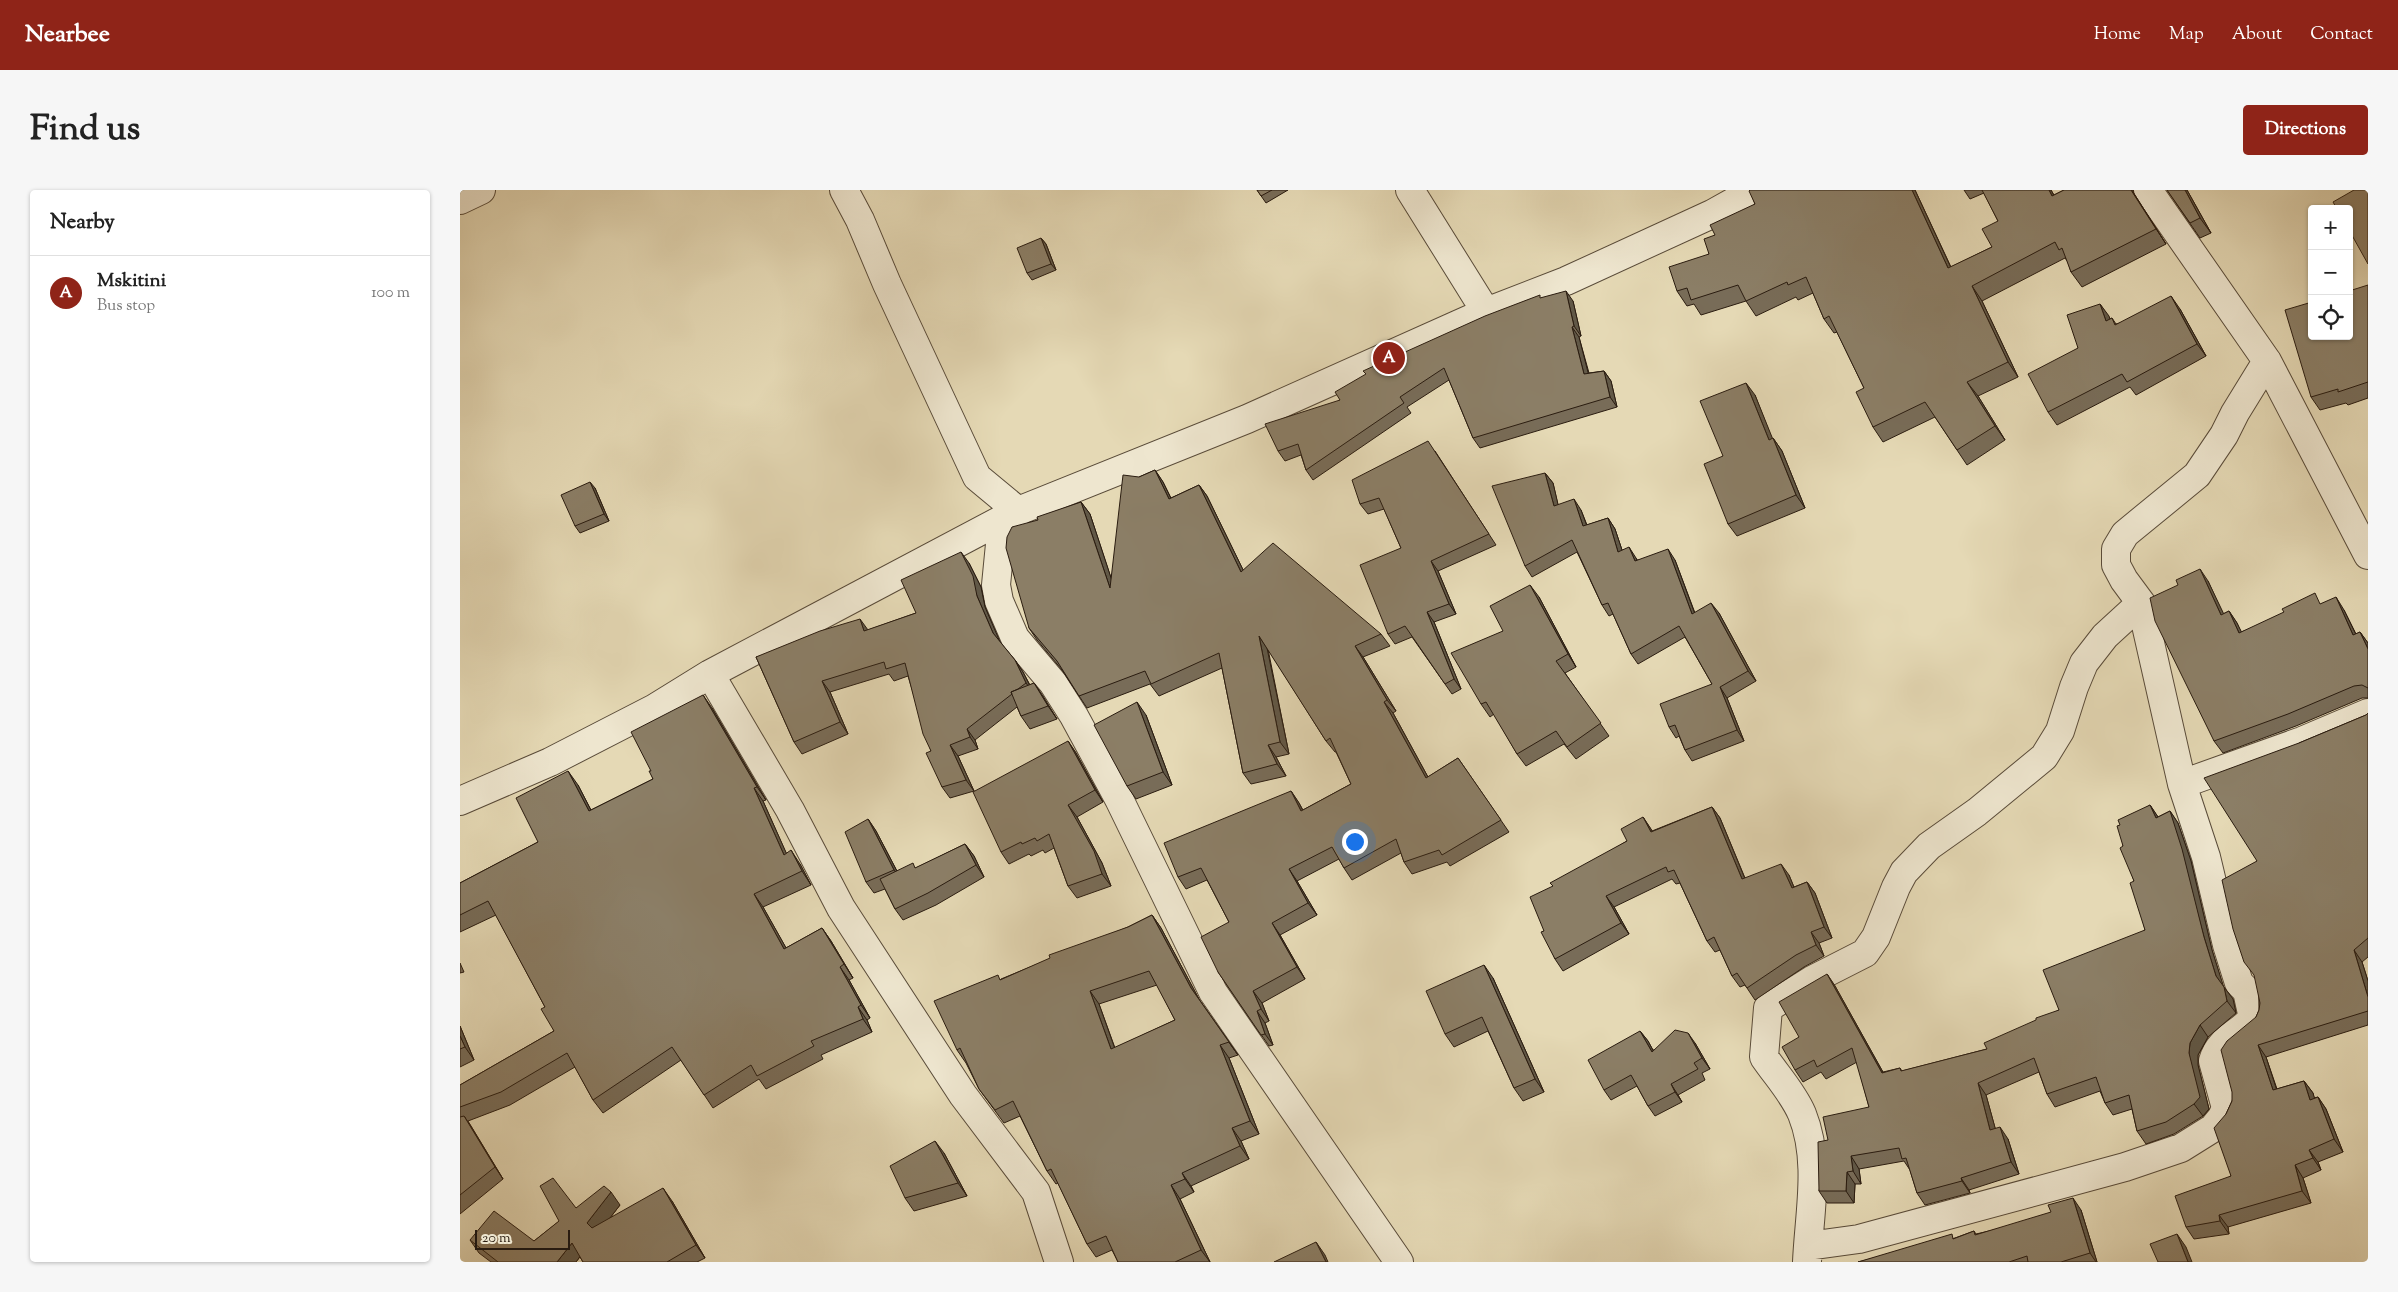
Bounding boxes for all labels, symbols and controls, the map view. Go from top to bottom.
text: Nearbee [25,18,110,52]
text: Home [2094,22,2141,48]
text: Map [2169,22,2204,48]
text: About [2232,22,2282,48]
text: Contact [2310,22,2373,48]
text: Find us [30,105,140,156]
button: Directions [2243,105,2368,155]
map controls [2308,205,2353,340]
button: + [2308,205,2353,250]
text: Nearby [50,208,115,238]
button: − [2308,250,2353,295]
text: Mskitini [97,268,166,295]
text: A [60,282,73,305]
text: 100 m [371,282,410,305]
text: Bus stop [97,295,155,318]
button: locate [2308,295,2353,340]
pin: A [1373,339,1405,377]
your location [1342,829,1368,855]
scale bar [475,1227,570,1250]
text: 20 m [482,1229,511,1249]

